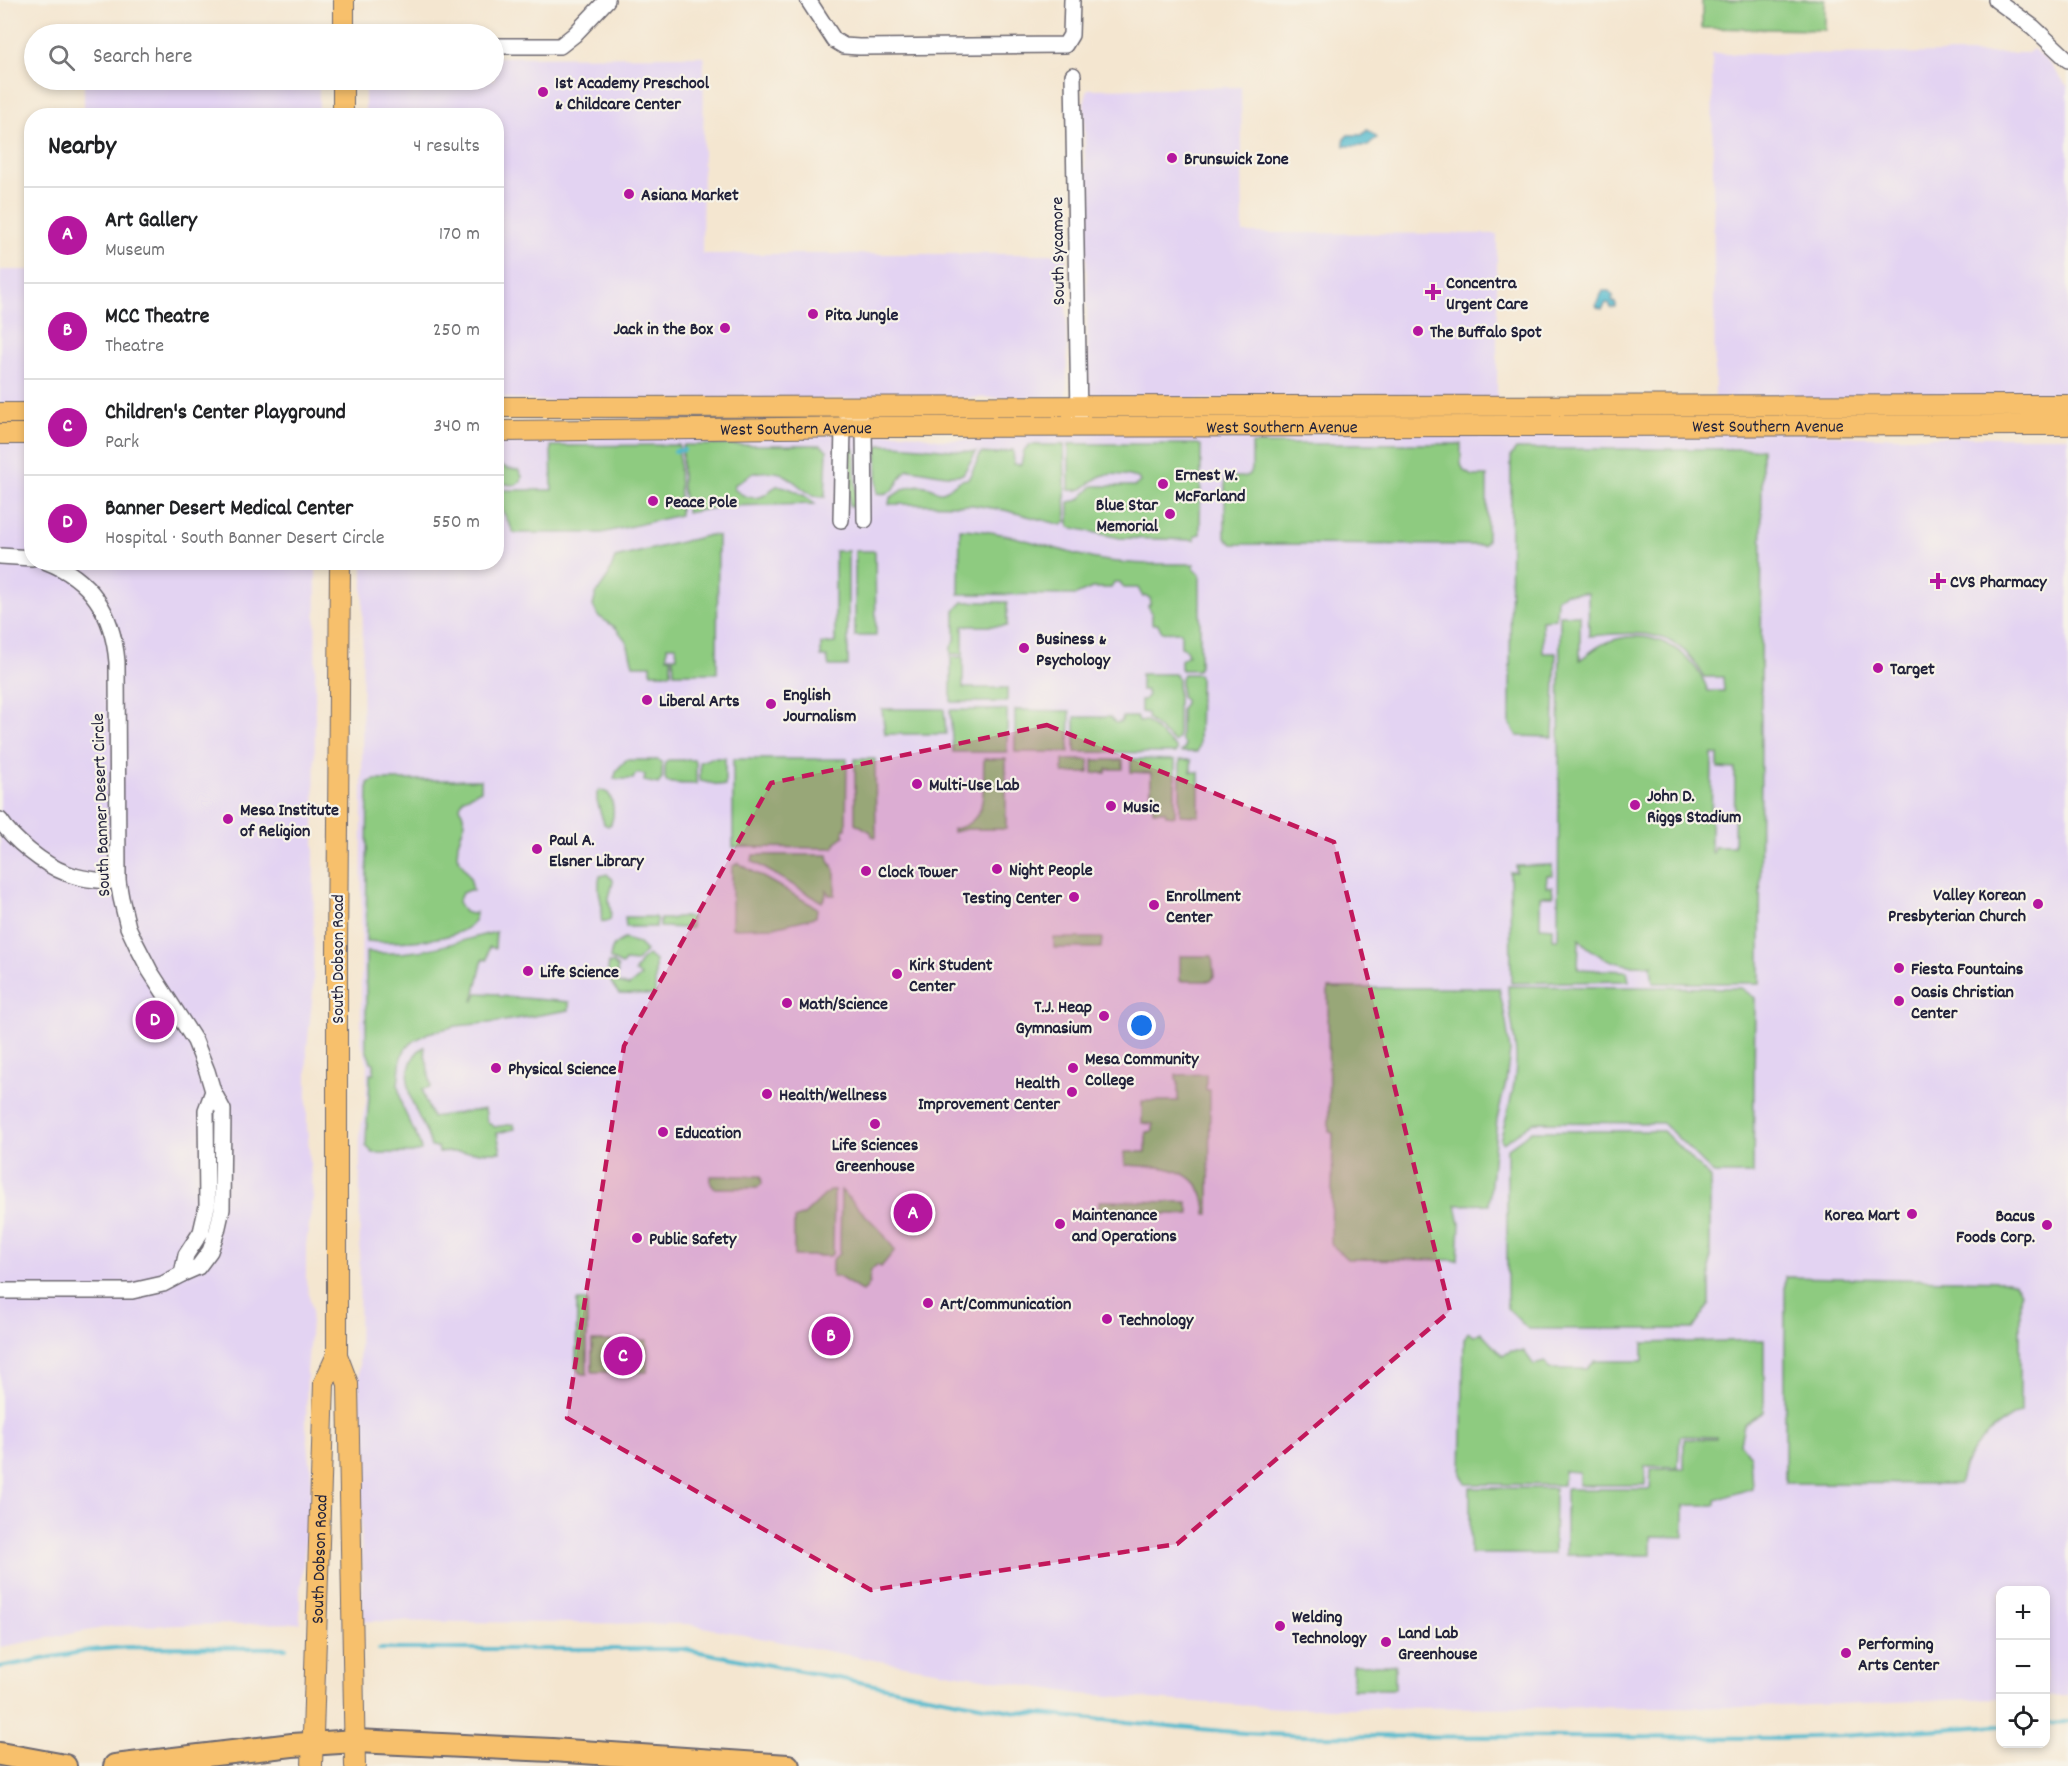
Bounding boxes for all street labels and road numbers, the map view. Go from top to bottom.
street label: South Sycamore [1046,196,1073,305]
street label: West Southern Avenue [1692,415,1844,441]
street label: West Southern Avenue [1206,416,1358,441]
street label: West Southern Avenue [720,417,872,444]
street label: South Banner Desert Circle [87,713,118,897]
street label: South Dobson Road [327,894,352,1024]
street label: South Dobson Road [306,1494,336,1624]

